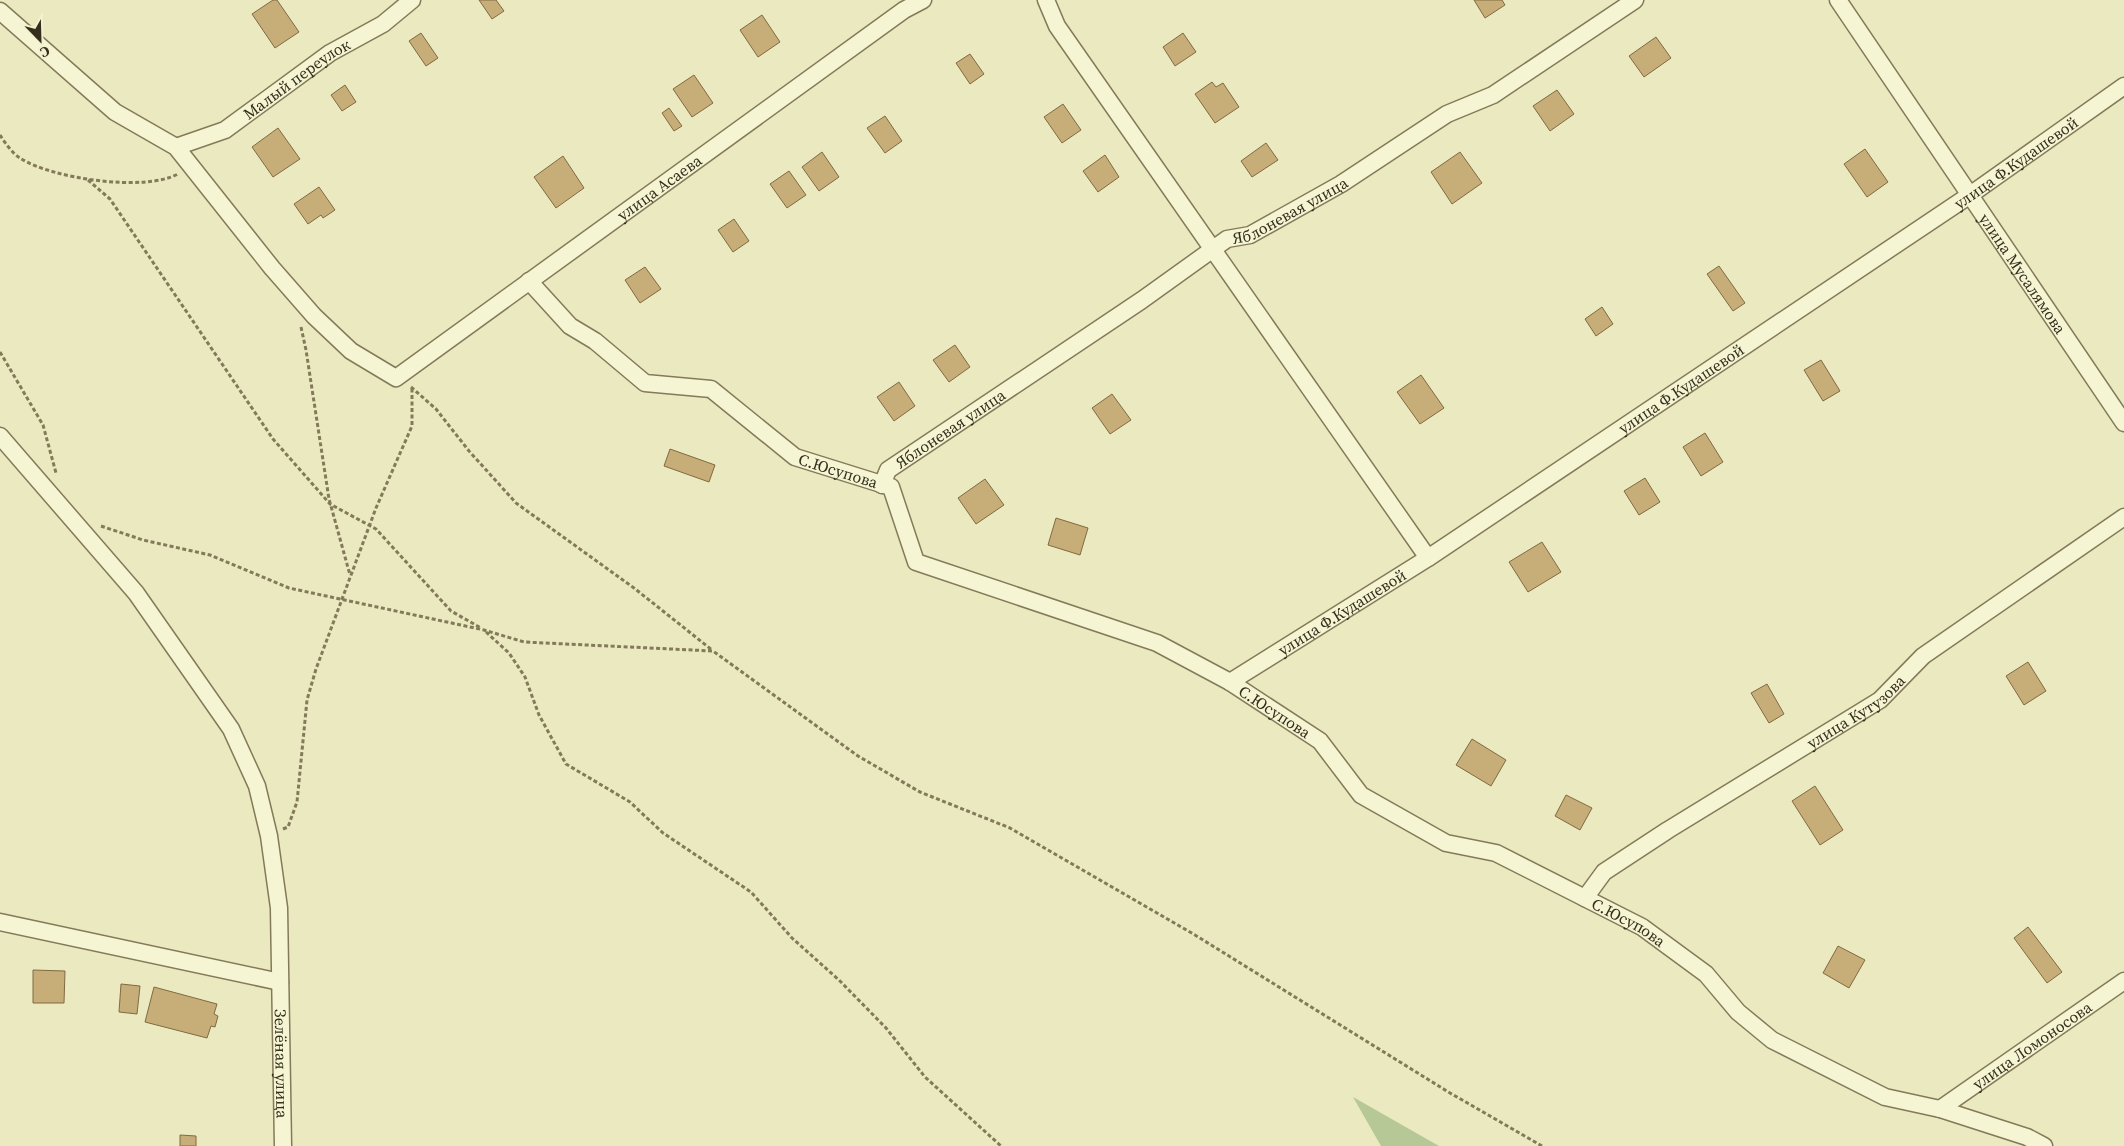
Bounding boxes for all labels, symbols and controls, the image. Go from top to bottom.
north arrow [15,15,65,65]
street label: Малый переулок [238,33,354,124]
text: С [37,41,53,63]
street label: улица Ф.Кудашевой [1949,111,2082,214]
street label: улица Асаева [612,149,707,226]
street label: Яблоневая улица [1230,171,1353,249]
street label: улица Мусалямова [1974,209,2072,339]
street label: улица Ф.Кудашевой [1614,338,1748,439]
street label: Яблоневая улица [891,383,1010,473]
street label: С.Юсупова [796,448,881,493]
street label: улица Ф.Кудашевой [1274,564,1410,660]
street label: улица Кутузова [1802,669,1910,753]
street label: С.Юсупова [1235,680,1316,744]
street label: С.Юсупова [1588,892,1671,952]
street label: улица Ломоносова [1968,995,2097,1094]
street label: Зелёная улица [270,1009,294,1119]

